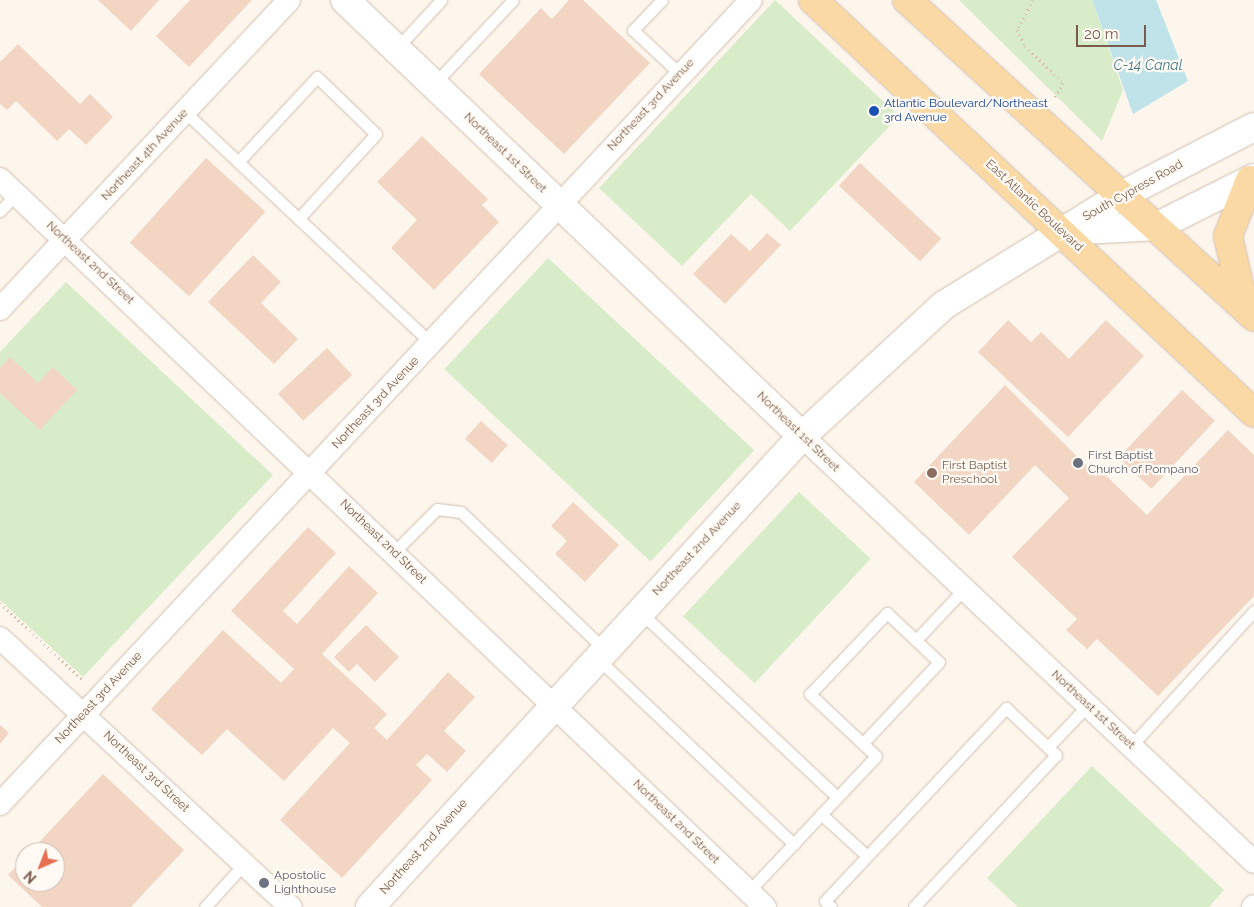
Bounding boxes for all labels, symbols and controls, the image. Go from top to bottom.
scale bar [1079,15,1149,47]
text: 20 m [1084,25,1119,43]
street label: Northeast 3rd Avenue [604,56,698,154]
water label: C-14 Canal [1114,57,1182,73]
place label: Atlantic Boulevard/Northeast 3rd Avenue [884,97,1048,125]
marker: Atlantic Boulevard/Northeast 3rd Avenue [868,105,880,117]
street label: Northeast 4th Avenue [99,106,191,204]
street label: Northeast 1st Street [461,110,549,196]
street label: East Atlantic Boulevard [982,157,1086,255]
street label: South Cypress Road [1080,157,1186,225]
street label: Northeast 2nd Street [43,219,137,307]
street label: Northeast 3rd Avenue [329,354,423,452]
street label: Northeast 1st Street [754,389,842,475]
place label: First Baptist Church of Pompano [1088,449,1199,477]
marker: First Baptist Church of Pompano [1072,457,1084,469]
place label: First Baptist Preschool [942,459,1007,487]
marker: First Baptist Preschool [926,467,938,479]
street label: Northeast 2nd Street [337,497,429,587]
street label: Northeast 2nd Avenue [649,499,745,599]
street label: Northeast 3rd Avenue [52,649,146,747]
street label: Northeast 1st Street [1048,667,1138,753]
street label: Northeast 3rd Street [100,728,192,816]
street label: Northeast 2nd Street [630,777,722,867]
street label: Northeast 2nd Avenue [377,796,471,898]
north arrow [15,842,65,892]
text: N [21,868,40,887]
place label: Apostolic Lighthouse [274,869,336,897]
marker: Apostolic Lighthouse [258,877,270,889]

